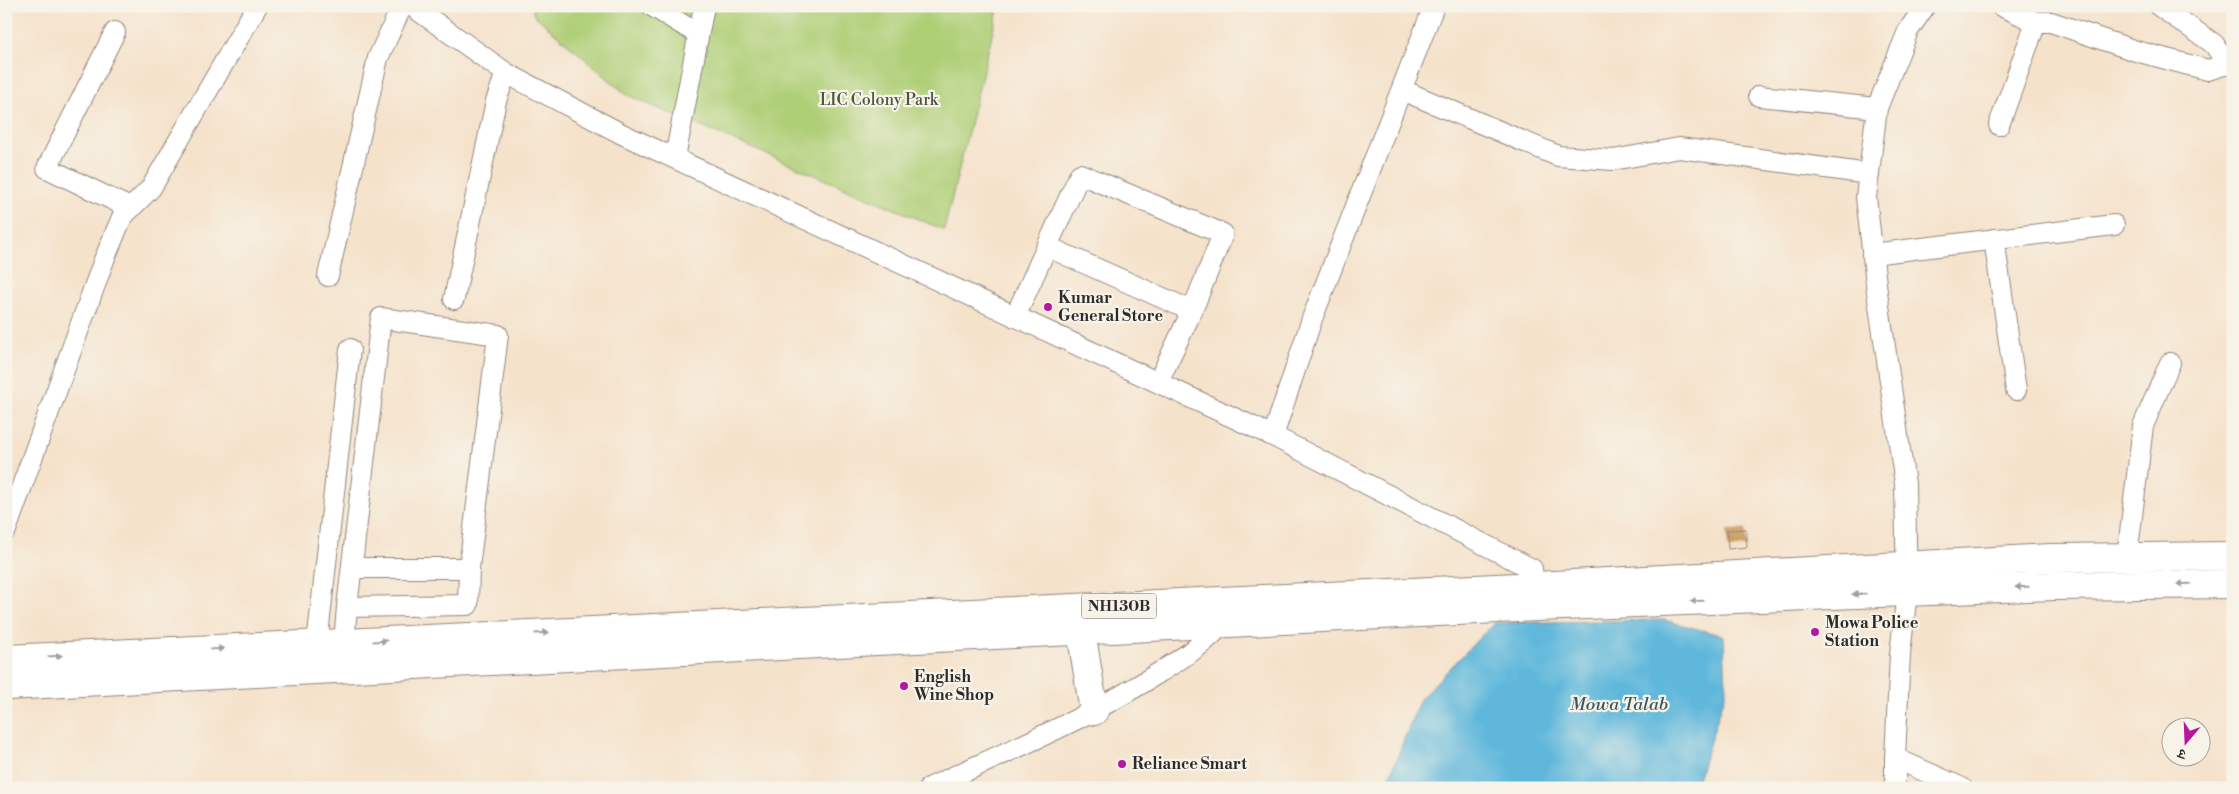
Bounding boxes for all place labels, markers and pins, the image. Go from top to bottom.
place label: Kumar General Store [1058,288,1164,326]
marker: Kumar General Store [1042,301,1054,313]
place label: Mowa Police Station [1825,613,1919,651]
marker: Mowa Police Station [1809,626,1821,638]
place label: English Wine Shop [913,667,994,705]
marker: English Wine Shop [898,680,910,692]
place label: Reliance Smart [1132,754,1247,774]
marker: Reliance Smart [1116,758,1128,770]

